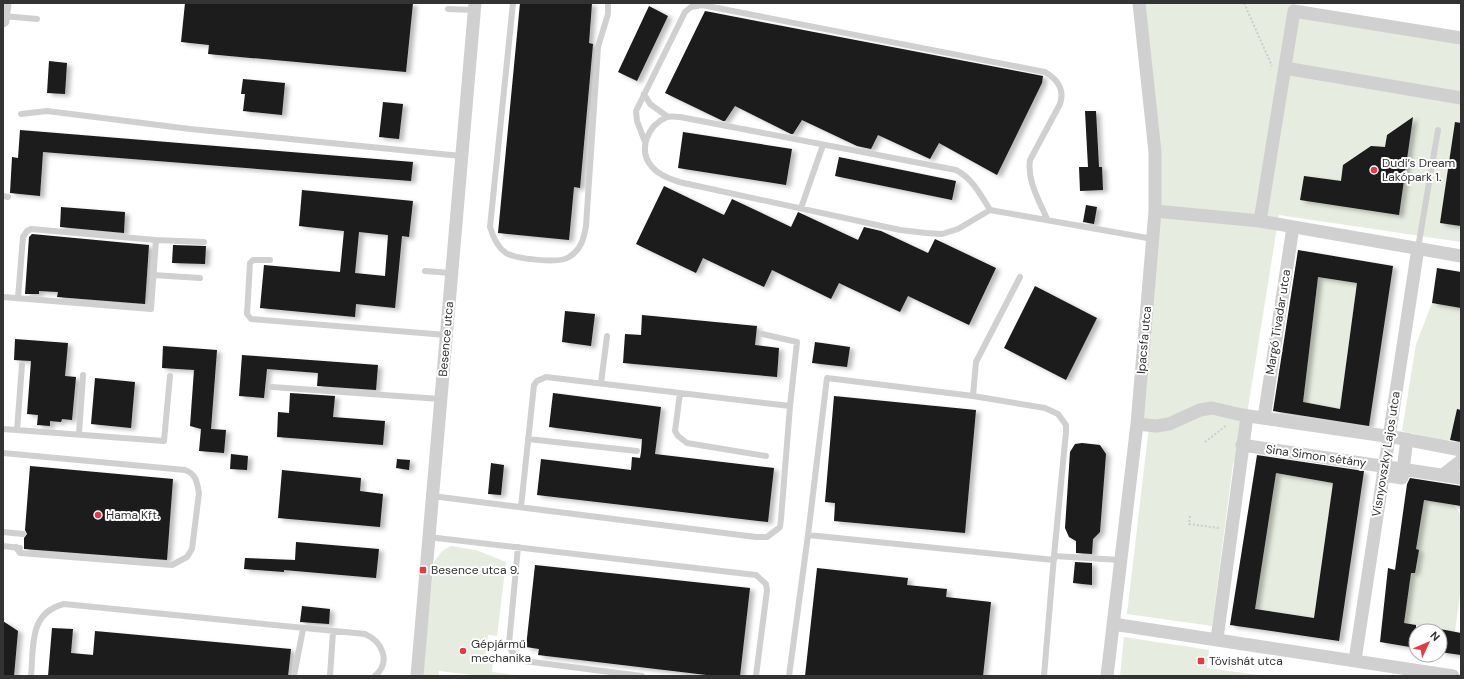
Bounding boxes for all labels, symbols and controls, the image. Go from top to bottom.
place label: Dudi’s Dream Lakópark 1. [1382,155,1455,185]
marker: Dudi’s Dream Lakópark 1. [1369,165,1379,175]
street label: Margó Tivadar utca [1262,268,1294,376]
street label: Besence utca [435,301,457,377]
street label: Ipacsfa utca [1133,305,1155,375]
street label: Visnyovszky Lajos utca [1368,390,1404,518]
street label: Sina Simon sétány [1265,441,1368,471]
place label: Hama Kft. [106,507,159,523]
marker: Hama Kft. [93,510,103,520]
place label: Besence utca 9. [431,562,519,578]
marker: Besence utca 9. [418,565,428,575]
north arrow [1408,623,1448,663]
text: N [1427,628,1443,644]
place label: Gépjármű mechanika [471,636,531,666]
marker: Gépjármű mechanika [458,646,468,656]
place label: Tövishát utca [1209,653,1283,669]
marker: Tövishát utca [1196,656,1206,666]

